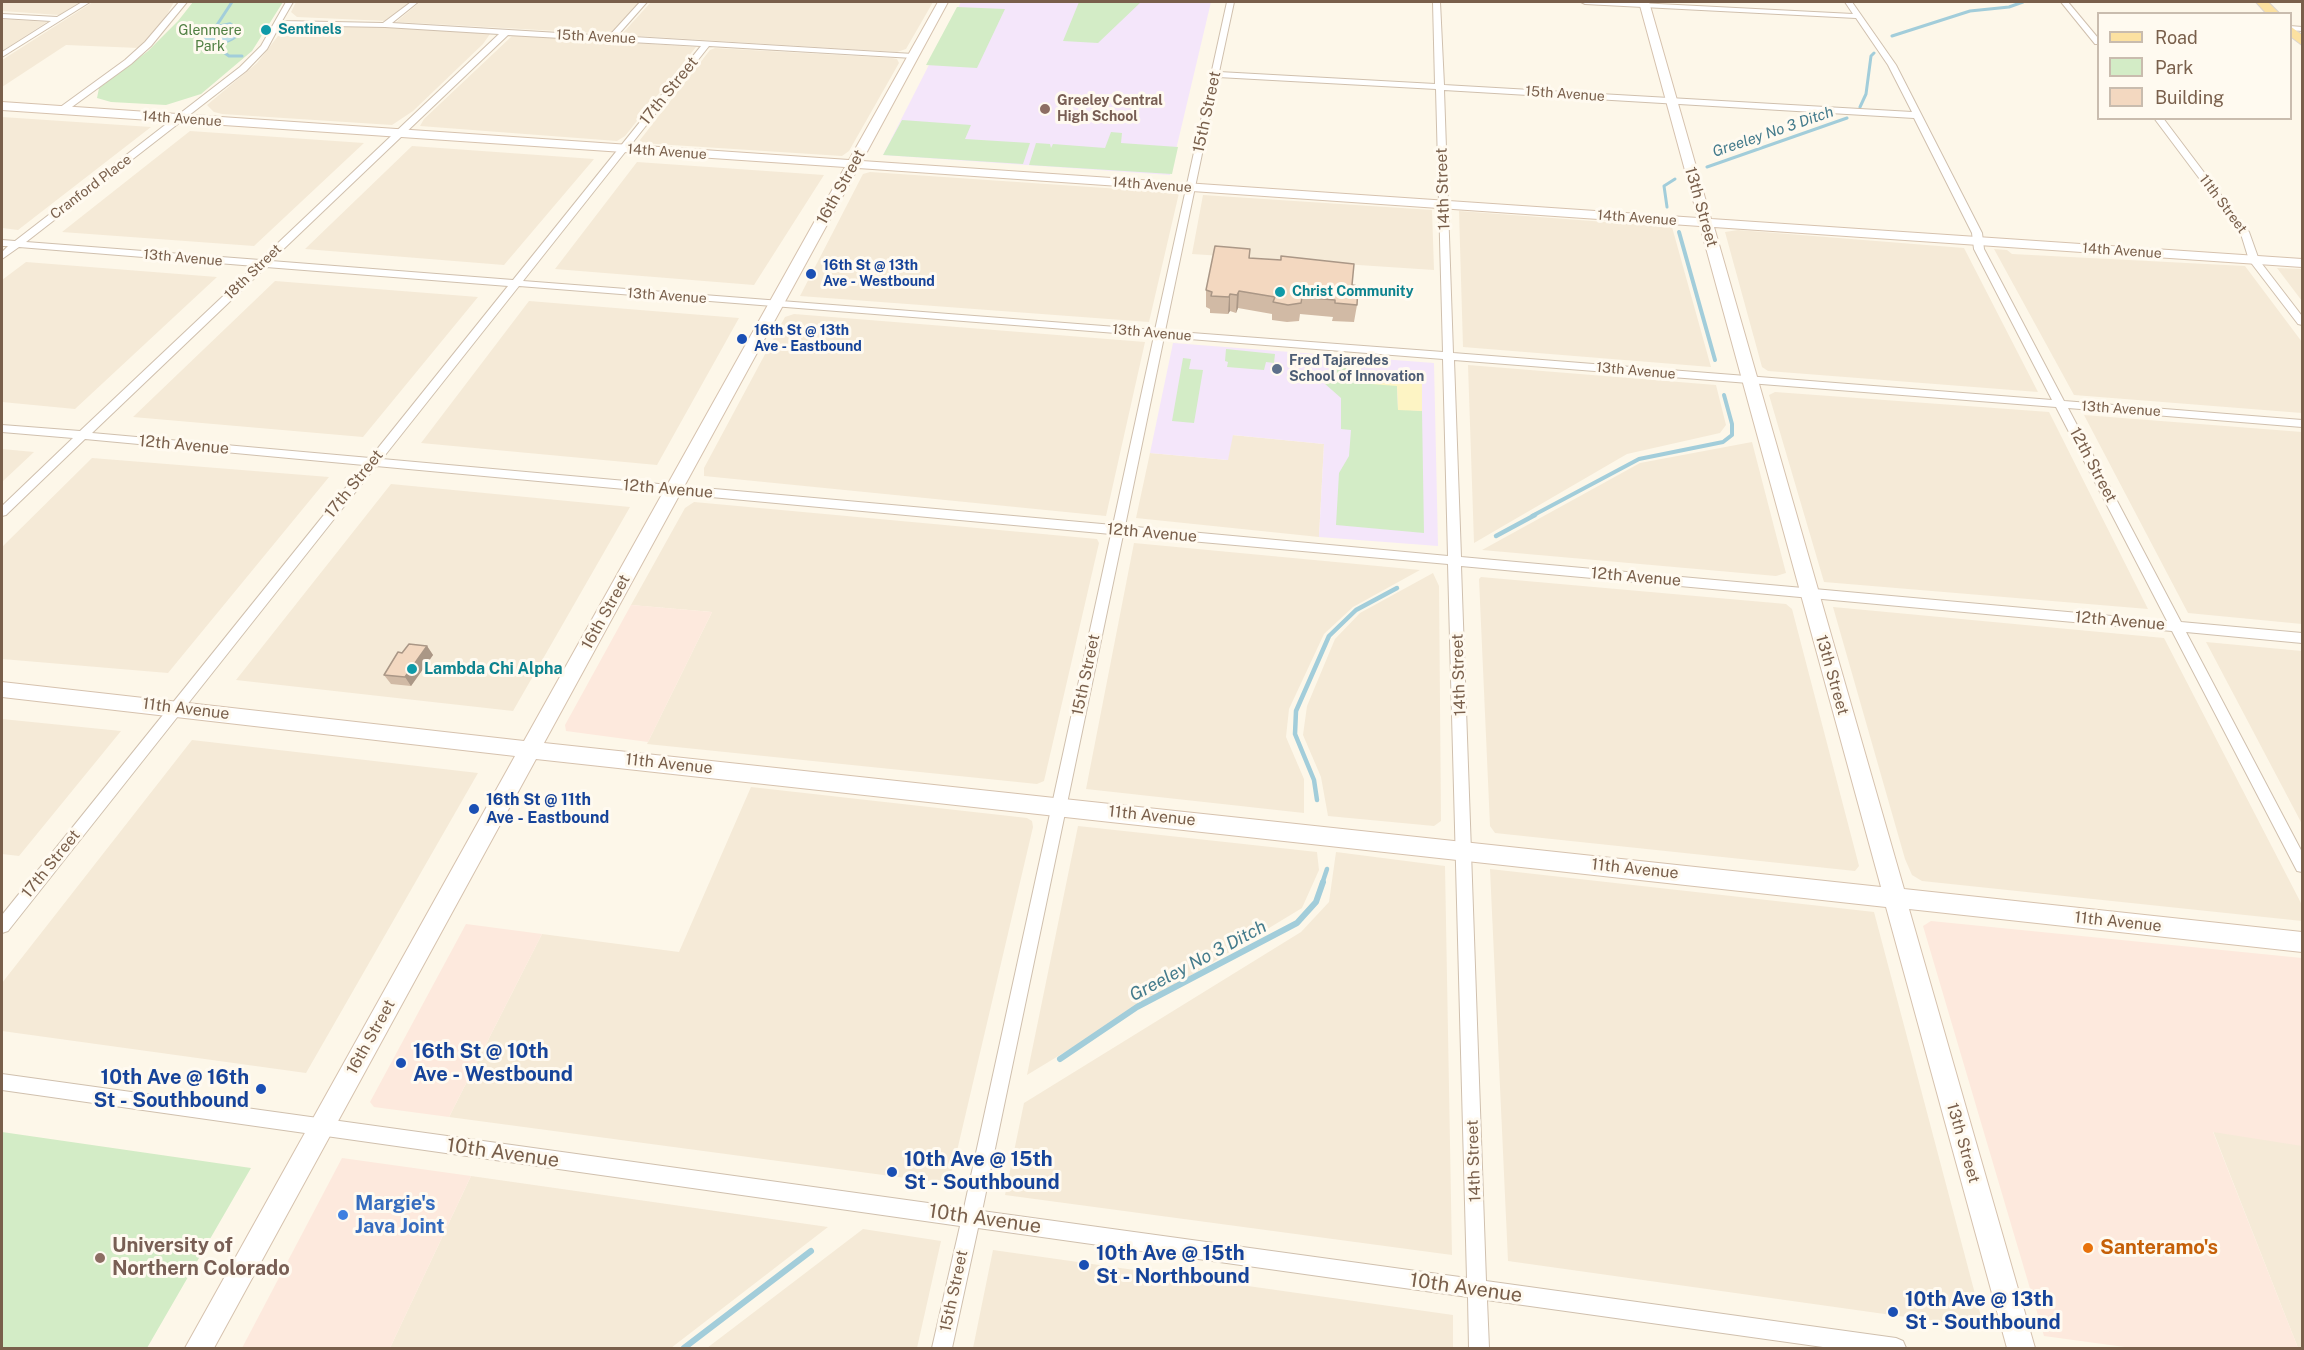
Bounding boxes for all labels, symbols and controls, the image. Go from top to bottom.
legend [2097,12,2292,120]
place label: Sentinels [278,22,342,38]
park label: Glenmere Park [178,23,242,56]
marker: Sentinels [259,23,273,37]
street label: 15th Avenue [556,27,636,47]
text: Road [2155,27,2198,48]
street label: 17th Street [636,53,702,129]
text: Park [2155,57,2193,78]
street label: 15th Street [1189,69,1225,155]
street label: 15th Avenue [1525,83,1605,105]
text: Building [2155,87,2224,108]
place label: Greeley Central High School [1057,93,1163,125]
marker: Greeley Central High School [1038,102,1052,116]
water label: Greeley No 3 Ditch [1710,103,1836,161]
street label: 14th Avenue [142,108,222,130]
street label: 14th Avenue [627,141,707,163]
street label: 16th Street [813,146,869,228]
street label: 14th Street [1432,147,1454,231]
street label: Cranford Place [47,151,135,223]
street label: 13th Street [1680,165,1722,249]
street label: 11th Street [2195,171,2251,237]
street label: 14th Avenue [1112,174,1192,196]
street label: 14th Avenue [1597,207,1677,229]
street label: 14th Avenue [2082,240,2162,262]
street label: 18th Street [221,241,285,303]
street label: 13th Avenue [143,246,223,270]
place label: 16th St @ 13th Ave - Westbound [823,258,935,290]
marker: 16th St @ 13th Ave - Westbound [804,267,818,281]
place label: Christ Community [1292,284,1414,300]
street label: 13th Avenue [627,285,707,307]
marker: Christ Community [1273,285,1287,299]
street label: 13th Avenue [1112,321,1192,345]
place label: 16th St @ 13th Ave - Eastbound [754,323,862,356]
marker: 16th St @ 13th Ave - Eastbound [735,332,749,346]
place label: Fred Tajaredes School of Innovation [1289,353,1424,386]
street label: 13th Avenue [1596,359,1676,383]
marker: Fred Tajaredes School of Innovation [1270,362,1284,376]
street label: 13th Avenue [2081,398,2161,420]
street label: 12th Street [2065,424,2121,506]
street label: 12th Avenue [138,431,230,459]
street label: 17th Street [321,446,387,522]
street label: 12th Avenue [622,475,714,503]
street label: 12th Avenue [1106,519,1198,547]
street label: 12th Avenue [1590,563,1682,591]
street label: 16th Street [578,571,634,653]
street label: 12th Avenue [2074,607,2166,635]
street label: 15th Street [1068,632,1104,718]
street label: 14th Street [1448,633,1470,717]
street label: 13th Street [1811,633,1853,717]
place label: Lambda Chi Alpha [424,659,563,679]
marker: Lambda Chi Alpha [405,662,419,676]
street label: 11th Avenue [141,694,231,724]
street label: 11th Avenue [625,750,713,778]
place label: 16th St @ 11th Ave - Eastbound [486,790,609,828]
marker: 16th St @ 11th Ave - Eastbound [467,802,481,816]
street label: 11th Avenue [1108,802,1196,830]
street label: 17th Street [18,826,84,902]
street label: 11th Avenue [1591,855,1679,883]
street label: 11th Avenue [2074,908,2162,936]
water label: Greeley No 3 Ditch [1126,916,1270,1006]
street label: 16th Street [343,996,399,1078]
place label: 16th St @ 10th Ave - Westbound [413,1040,573,1087]
marker: 16th St @ 10th Ave - Westbound [394,1056,408,1070]
place label: 10th Ave @ 16th St - Southbound [93,1066,249,1113]
marker: 10th Ave @ 16th St - Southbound [254,1082,268,1096]
street label: 13th Street [1942,1101,1984,1185]
street label: 14th Street [1463,1119,1485,1203]
street label: 10th Avenue [445,1133,561,1173]
place label: 10th Ave @ 15th St - Southbound [904,1148,1060,1195]
marker: 10th Ave @ 15th St - Southbound [885,1165,899,1179]
place label: Margie's Java Joint [355,1192,445,1239]
street label: 10th Avenue [927,1199,1043,1239]
marker: Margie's Java Joint [336,1208,350,1222]
place label: University of Northern Colorado [112,1234,290,1281]
place label: Santeramo's [2100,1236,2218,1260]
marker: Santeramo's [2081,1241,2095,1255]
place label: 10th Ave @ 15th St - Northbound [1096,1242,1250,1289]
street label: 15th Street [936,1248,972,1334]
marker: University of Northern Colorado [93,1251,107,1265]
marker: 10th Ave @ 15th St - Northbound [1077,1258,1091,1272]
street label: 10th Avenue [1408,1268,1524,1308]
place label: 10th Ave @ 13th St - Southbound [1905,1288,2061,1335]
marker: 10th Ave @ 13th St - Southbound [1886,1305,1900,1319]

